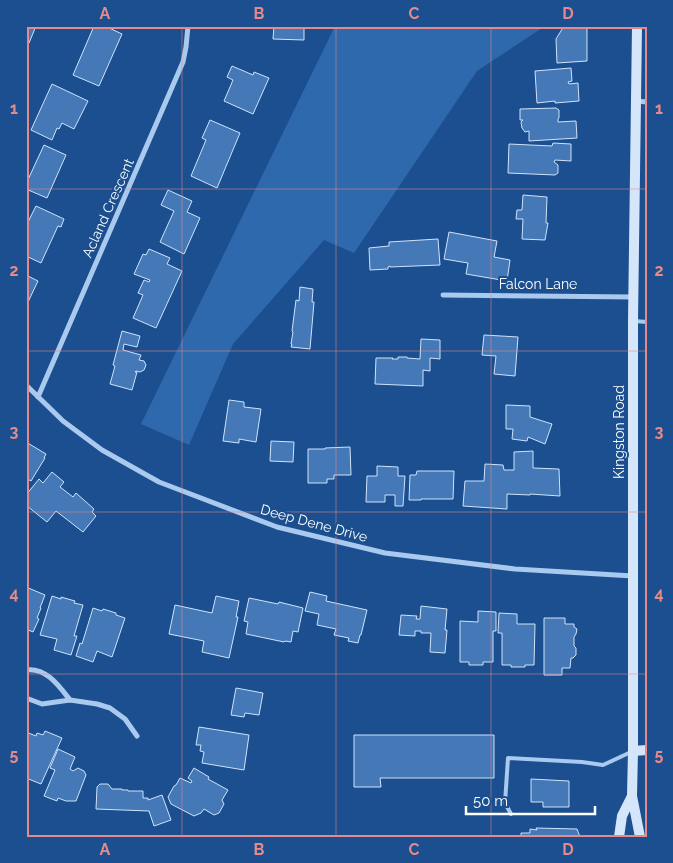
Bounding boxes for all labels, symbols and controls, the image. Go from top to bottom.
text: A [100,4,111,23]
text: B [254,4,265,23]
text: C [409,4,420,23]
text: D [562,4,574,23]
text: 1 [10,99,18,118]
text: 1 [655,99,663,118]
street label: Acland Crescent [79,156,137,260]
text: 2 [9,261,19,280]
text: 2 [654,261,664,280]
street label: Falcon Lane [499,276,577,292]
street label: Kingston Road [611,385,627,479]
text: 3 [10,422,19,441]
text: 3 [655,422,664,441]
street label: Deep Dene Drive [259,501,369,545]
text: 4 [9,584,19,603]
text: 4 [654,584,664,603]
text: 5 [10,745,19,764]
text: 5 [655,745,664,764]
scale bar [466,783,594,815]
text: 50 m [473,792,508,810]
text: A [100,840,111,859]
text: B [254,840,265,859]
text: C [409,840,420,859]
text: D [562,840,574,859]

